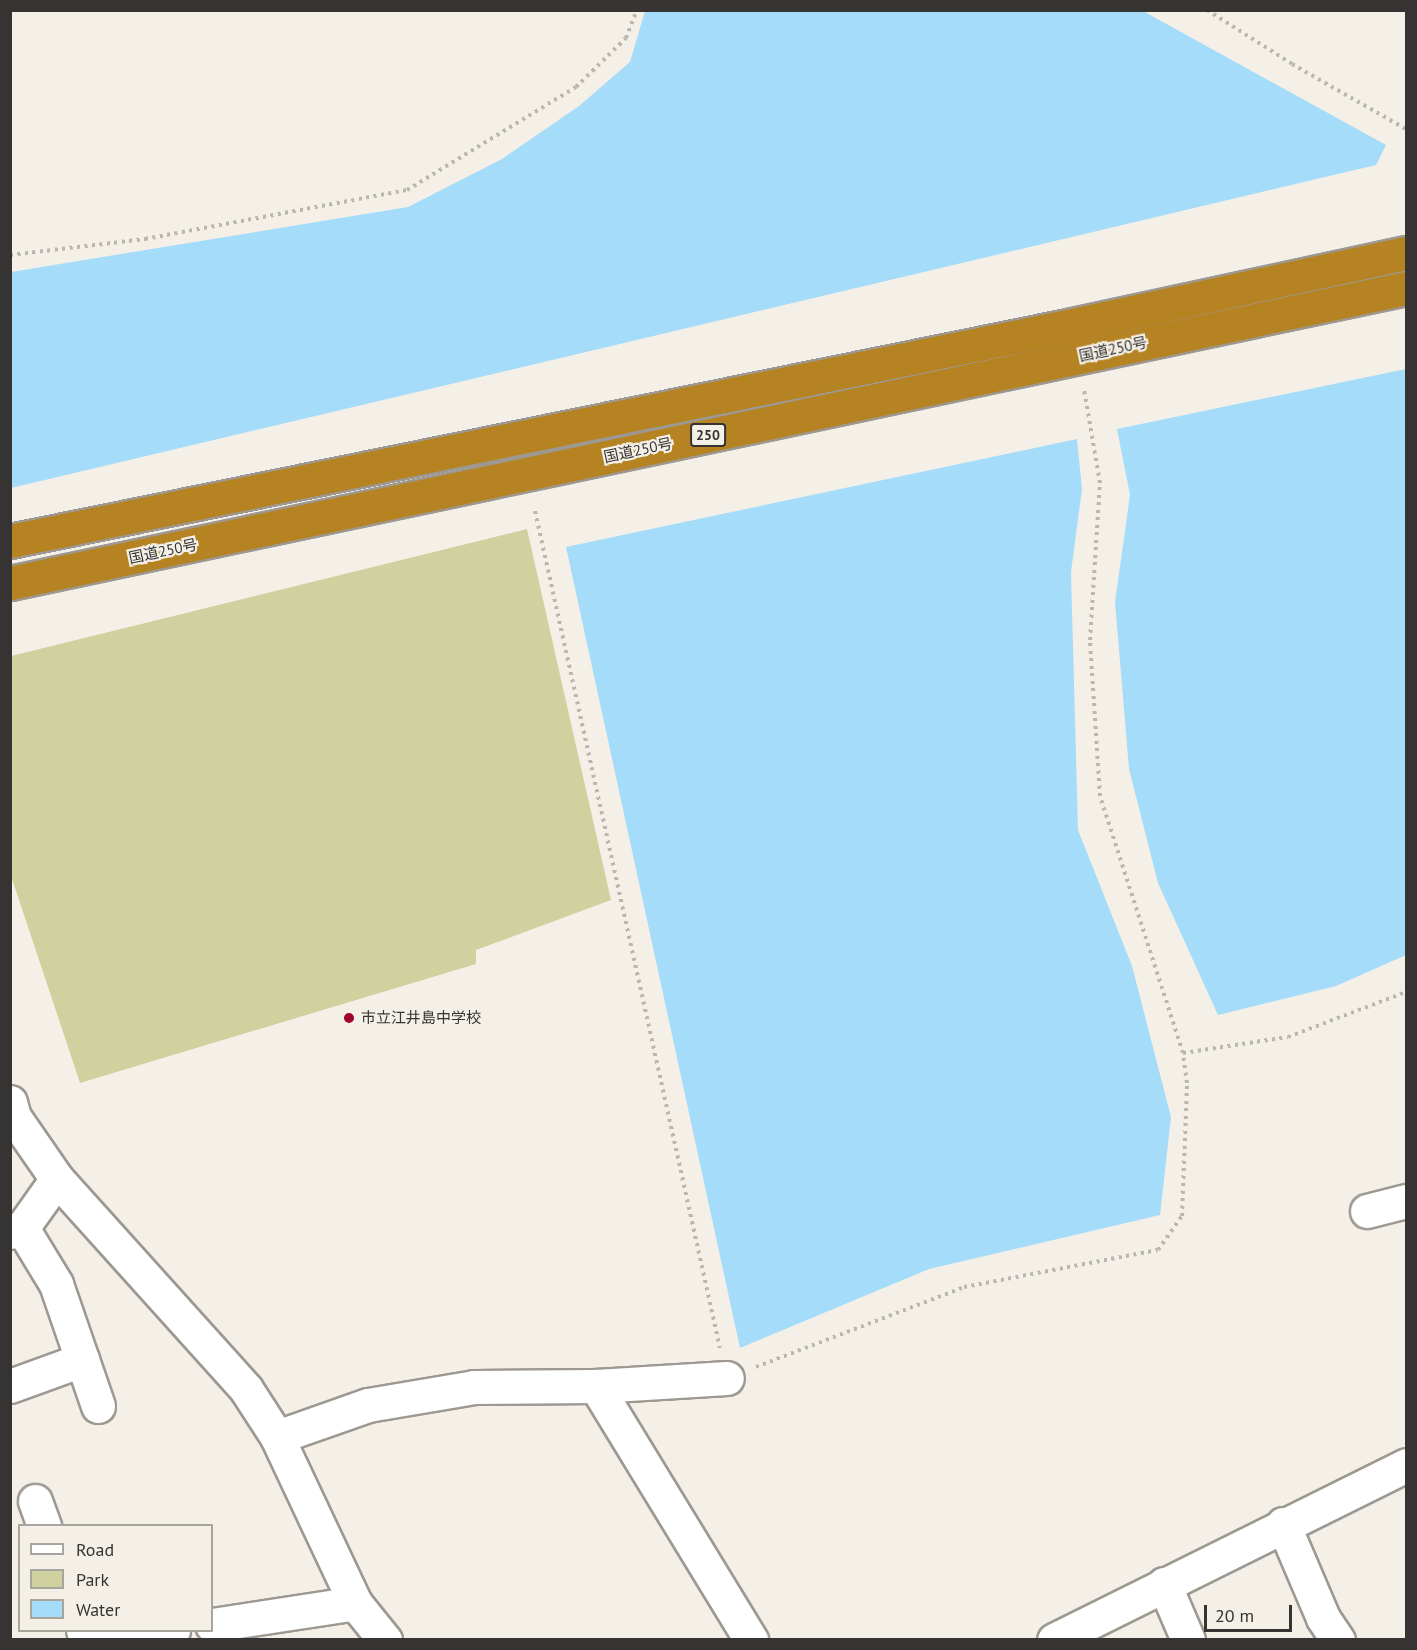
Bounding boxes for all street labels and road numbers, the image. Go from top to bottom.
street label: 国道250号 [1077,333,1149,365]
road number: 250 [690,424,726,446]
street label: 国道250号 [602,434,674,466]
street label: 国道250号 [127,535,199,567]

